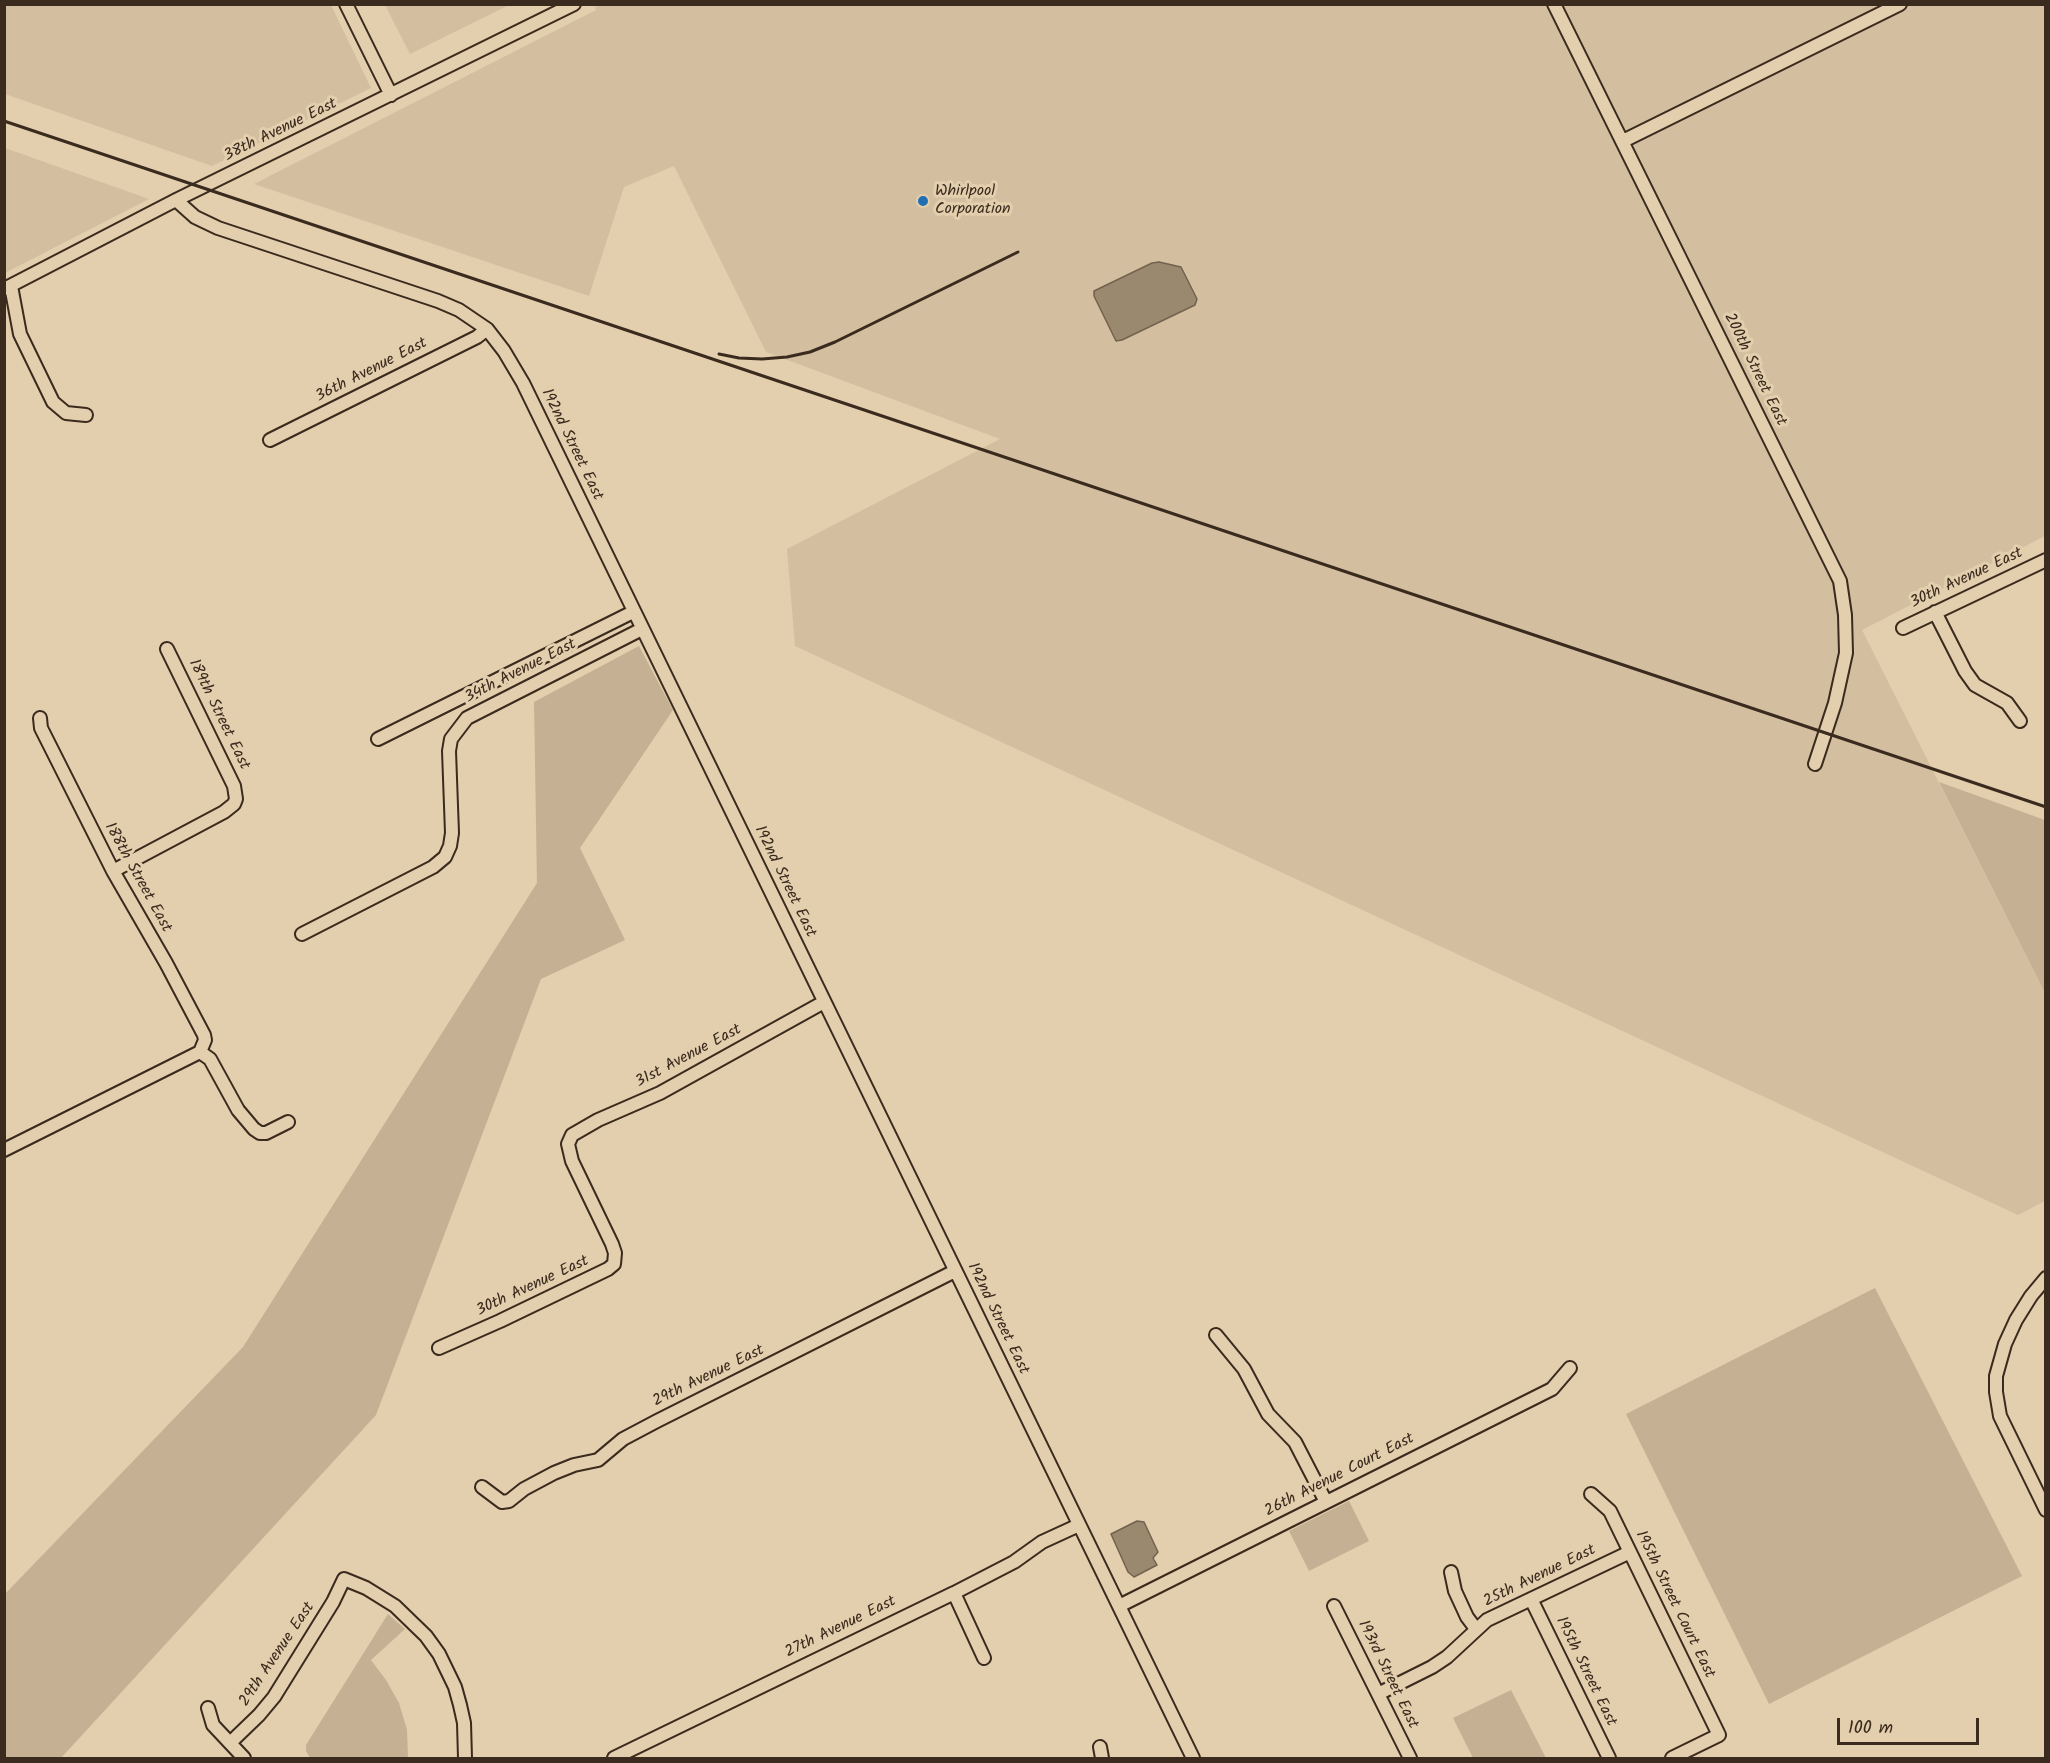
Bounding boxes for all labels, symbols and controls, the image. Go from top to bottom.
street label: 38th Avenue East [221,95,341,167]
place label: Whirlpool Corporation [935,182,1011,220]
marker: Whirlpool Corporation [916,194,930,208]
street label: 200th Street East [1718,310,1790,430]
street label: 36th Avenue East [313,335,431,407]
street label: 192nd Street East [536,386,606,504]
street label: 30th Avenue East [1908,545,2026,613]
street label: 34th Avenue East [462,636,580,708]
street label: 189th Street East [183,657,253,773]
street label: 188th Street East [99,820,175,936]
street label: 192nd Street East [749,823,819,941]
street label: 31st Avenue East [633,1021,745,1093]
street label: 30th Avenue East [474,1253,592,1321]
street label: 192nd Street East [962,1260,1032,1378]
street label: 29th Avenue East [650,1342,768,1412]
street label: 26th Avenue Court East [1262,1430,1418,1522]
street label: 195th Street Court East [1630,1528,1718,1682]
street label: 25th Avenue East [1481,1542,1599,1612]
street label: 27th Avenue East [782,1593,900,1663]
street label: 29th Avenue East [236,1599,320,1711]
street label: 195th Street East [1550,1614,1620,1730]
street label: 193rd Street East [1352,1618,1422,1732]
scale bar [1840,1706,1982,1744]
text: 100 m [1848,1714,1893,1743]

